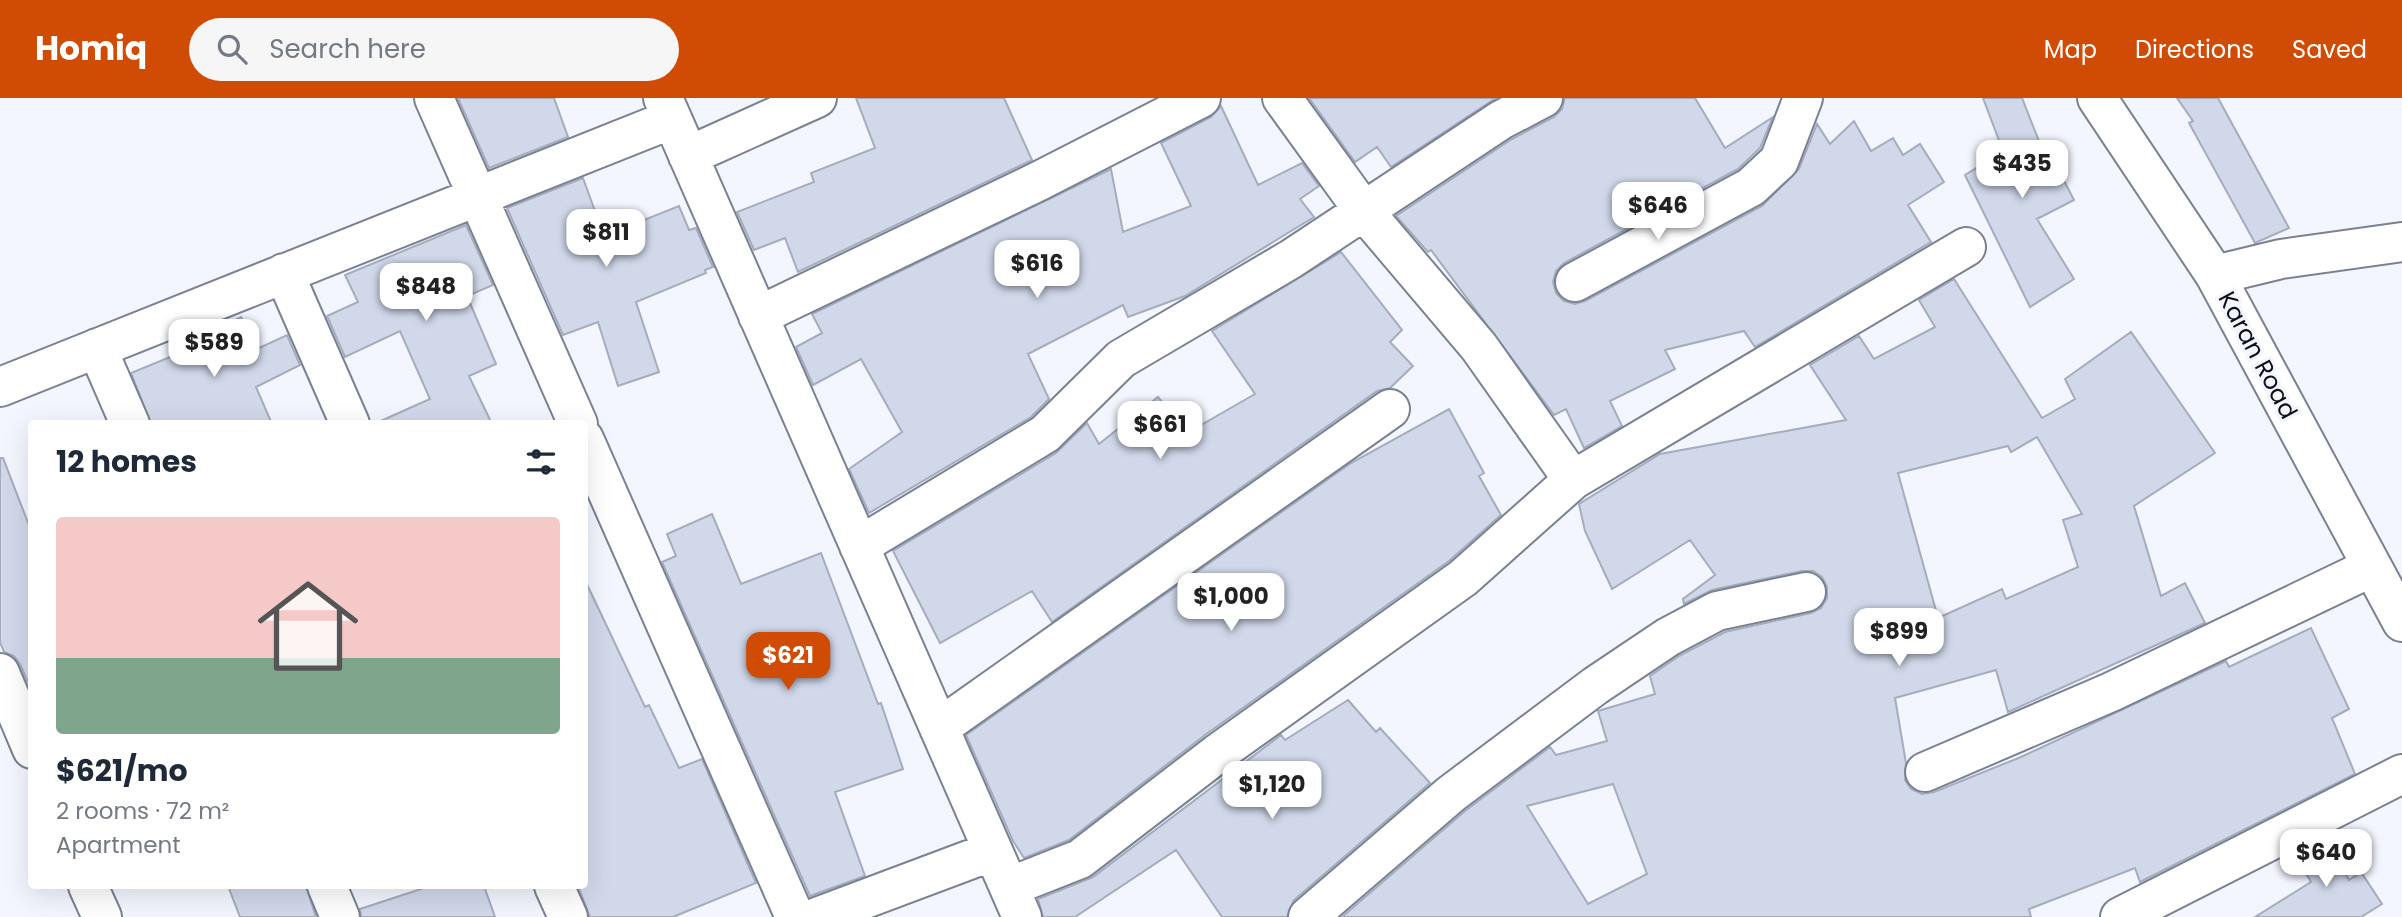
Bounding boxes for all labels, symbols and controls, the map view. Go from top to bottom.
search box [189,18,679,81]
text: Homiq [35,25,147,72]
icon: search [213,30,251,68]
text: Search here [269,31,426,67]
text: Map [2044,33,2097,66]
text: Directions [2135,33,2254,66]
text: Saved [2292,33,2367,66]
pin: $435 [1981,140,2063,200]
text: $435 [1992,147,2052,179]
pin: $646 [1617,183,1699,242]
text: $646 [1628,189,1688,221]
pin: $811 [565,209,647,269]
text: $811 [582,216,630,248]
pin: $616 [996,240,1078,300]
text: $616 [1010,247,1064,279]
pin: $848 [385,264,467,323]
text: $848 [396,270,456,302]
street label: Karan Road [2211,285,2305,425]
pin: $589 [173,320,255,379]
text: $589 [184,326,244,358]
pin: $661 [1119,402,1201,461]
text: $661 [1133,408,1187,440]
text: 12 homes [56,440,197,483]
icon: filters [522,443,560,481]
icon: home [245,563,371,689]
pin: $1,000 [1174,574,1288,633]
text: $1,000 [1193,580,1269,612]
pin: $899 [1858,608,1940,668]
text: $899 [1870,615,1928,647]
pin: $621 [747,632,829,692]
text: $621 [762,639,814,671]
text: $621/mo [56,749,188,792]
pin: $1,120 [1215,762,1329,821]
text: $1,120 [1238,768,1306,800]
text: 2 rooms · 72 m² [56,795,229,827]
text: Apartment [56,829,181,861]
pin: $640 [2285,830,2367,889]
text: $640 [2296,836,2356,868]

